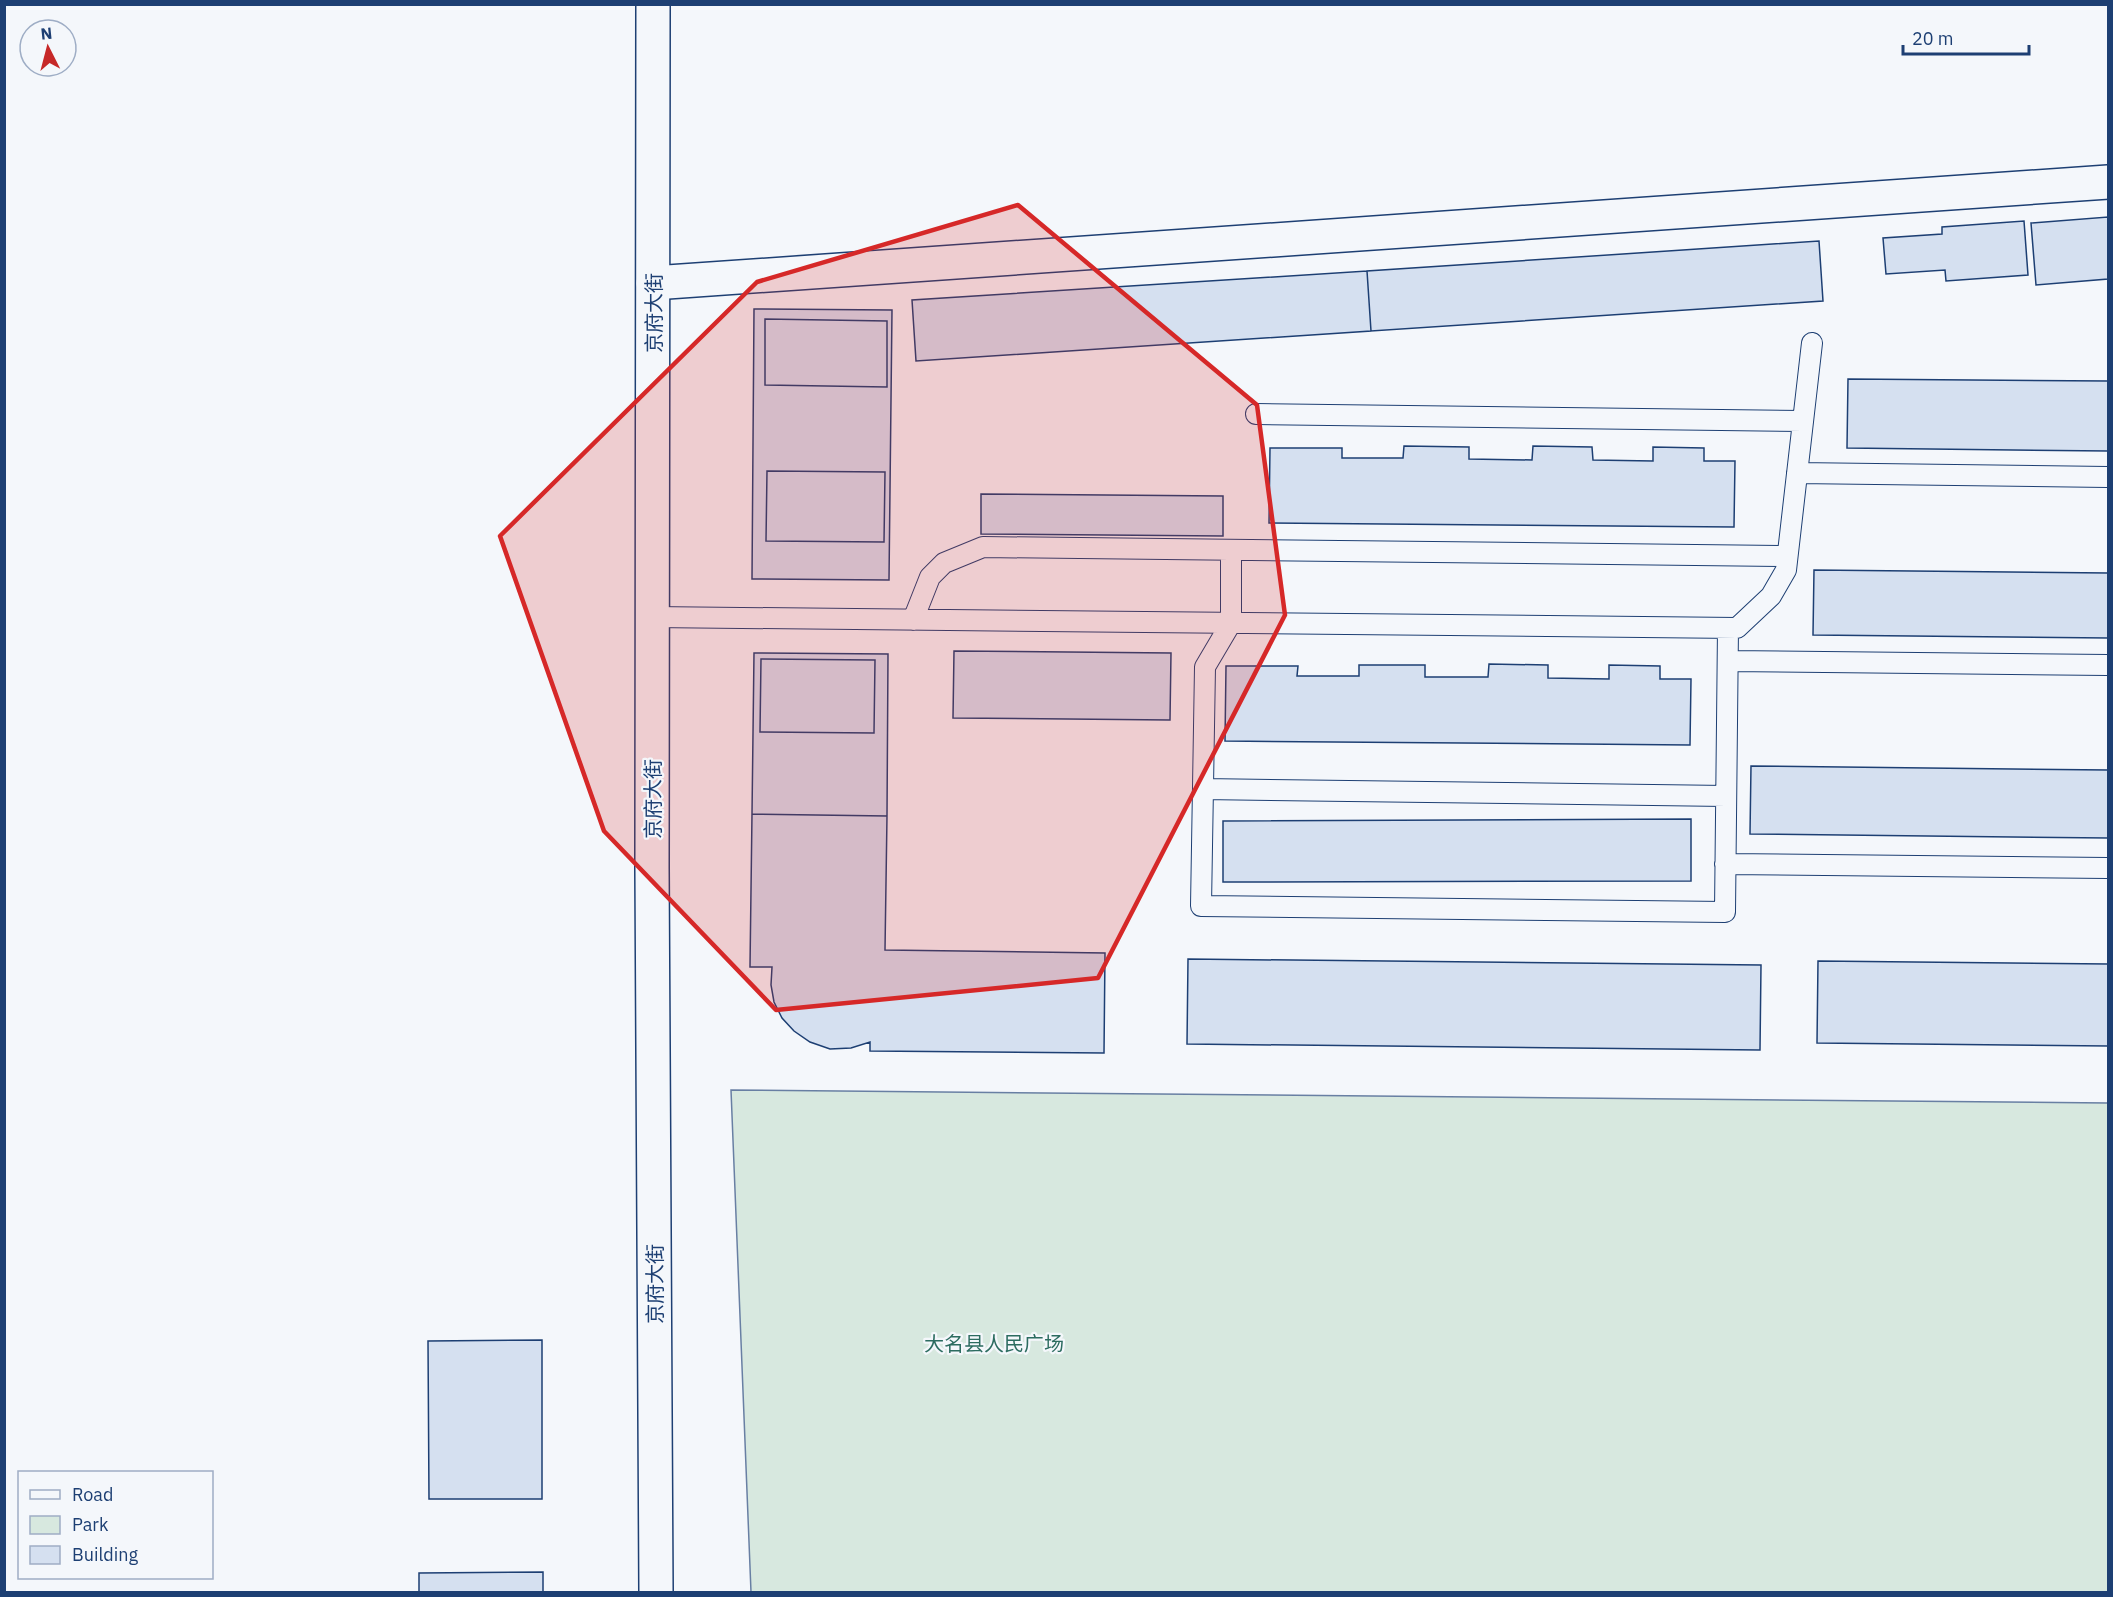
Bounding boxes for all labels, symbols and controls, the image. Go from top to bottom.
north arrow [18,18,78,78]
scale bar [1903,18,2029,56]
text: N [40,23,53,44]
text: 20 m [1912,27,1954,50]
street label: 京府大街 [640,273,667,353]
street label: 京府大街 [639,759,666,839]
street label: 京府大街 [641,1244,668,1324]
park label: 大名县人民广场 [924,1330,1064,1357]
legend [18,1471,213,1579]
text: Road [72,1483,113,1506]
text: Park [72,1513,109,1536]
text: Building [72,1543,139,1566]

